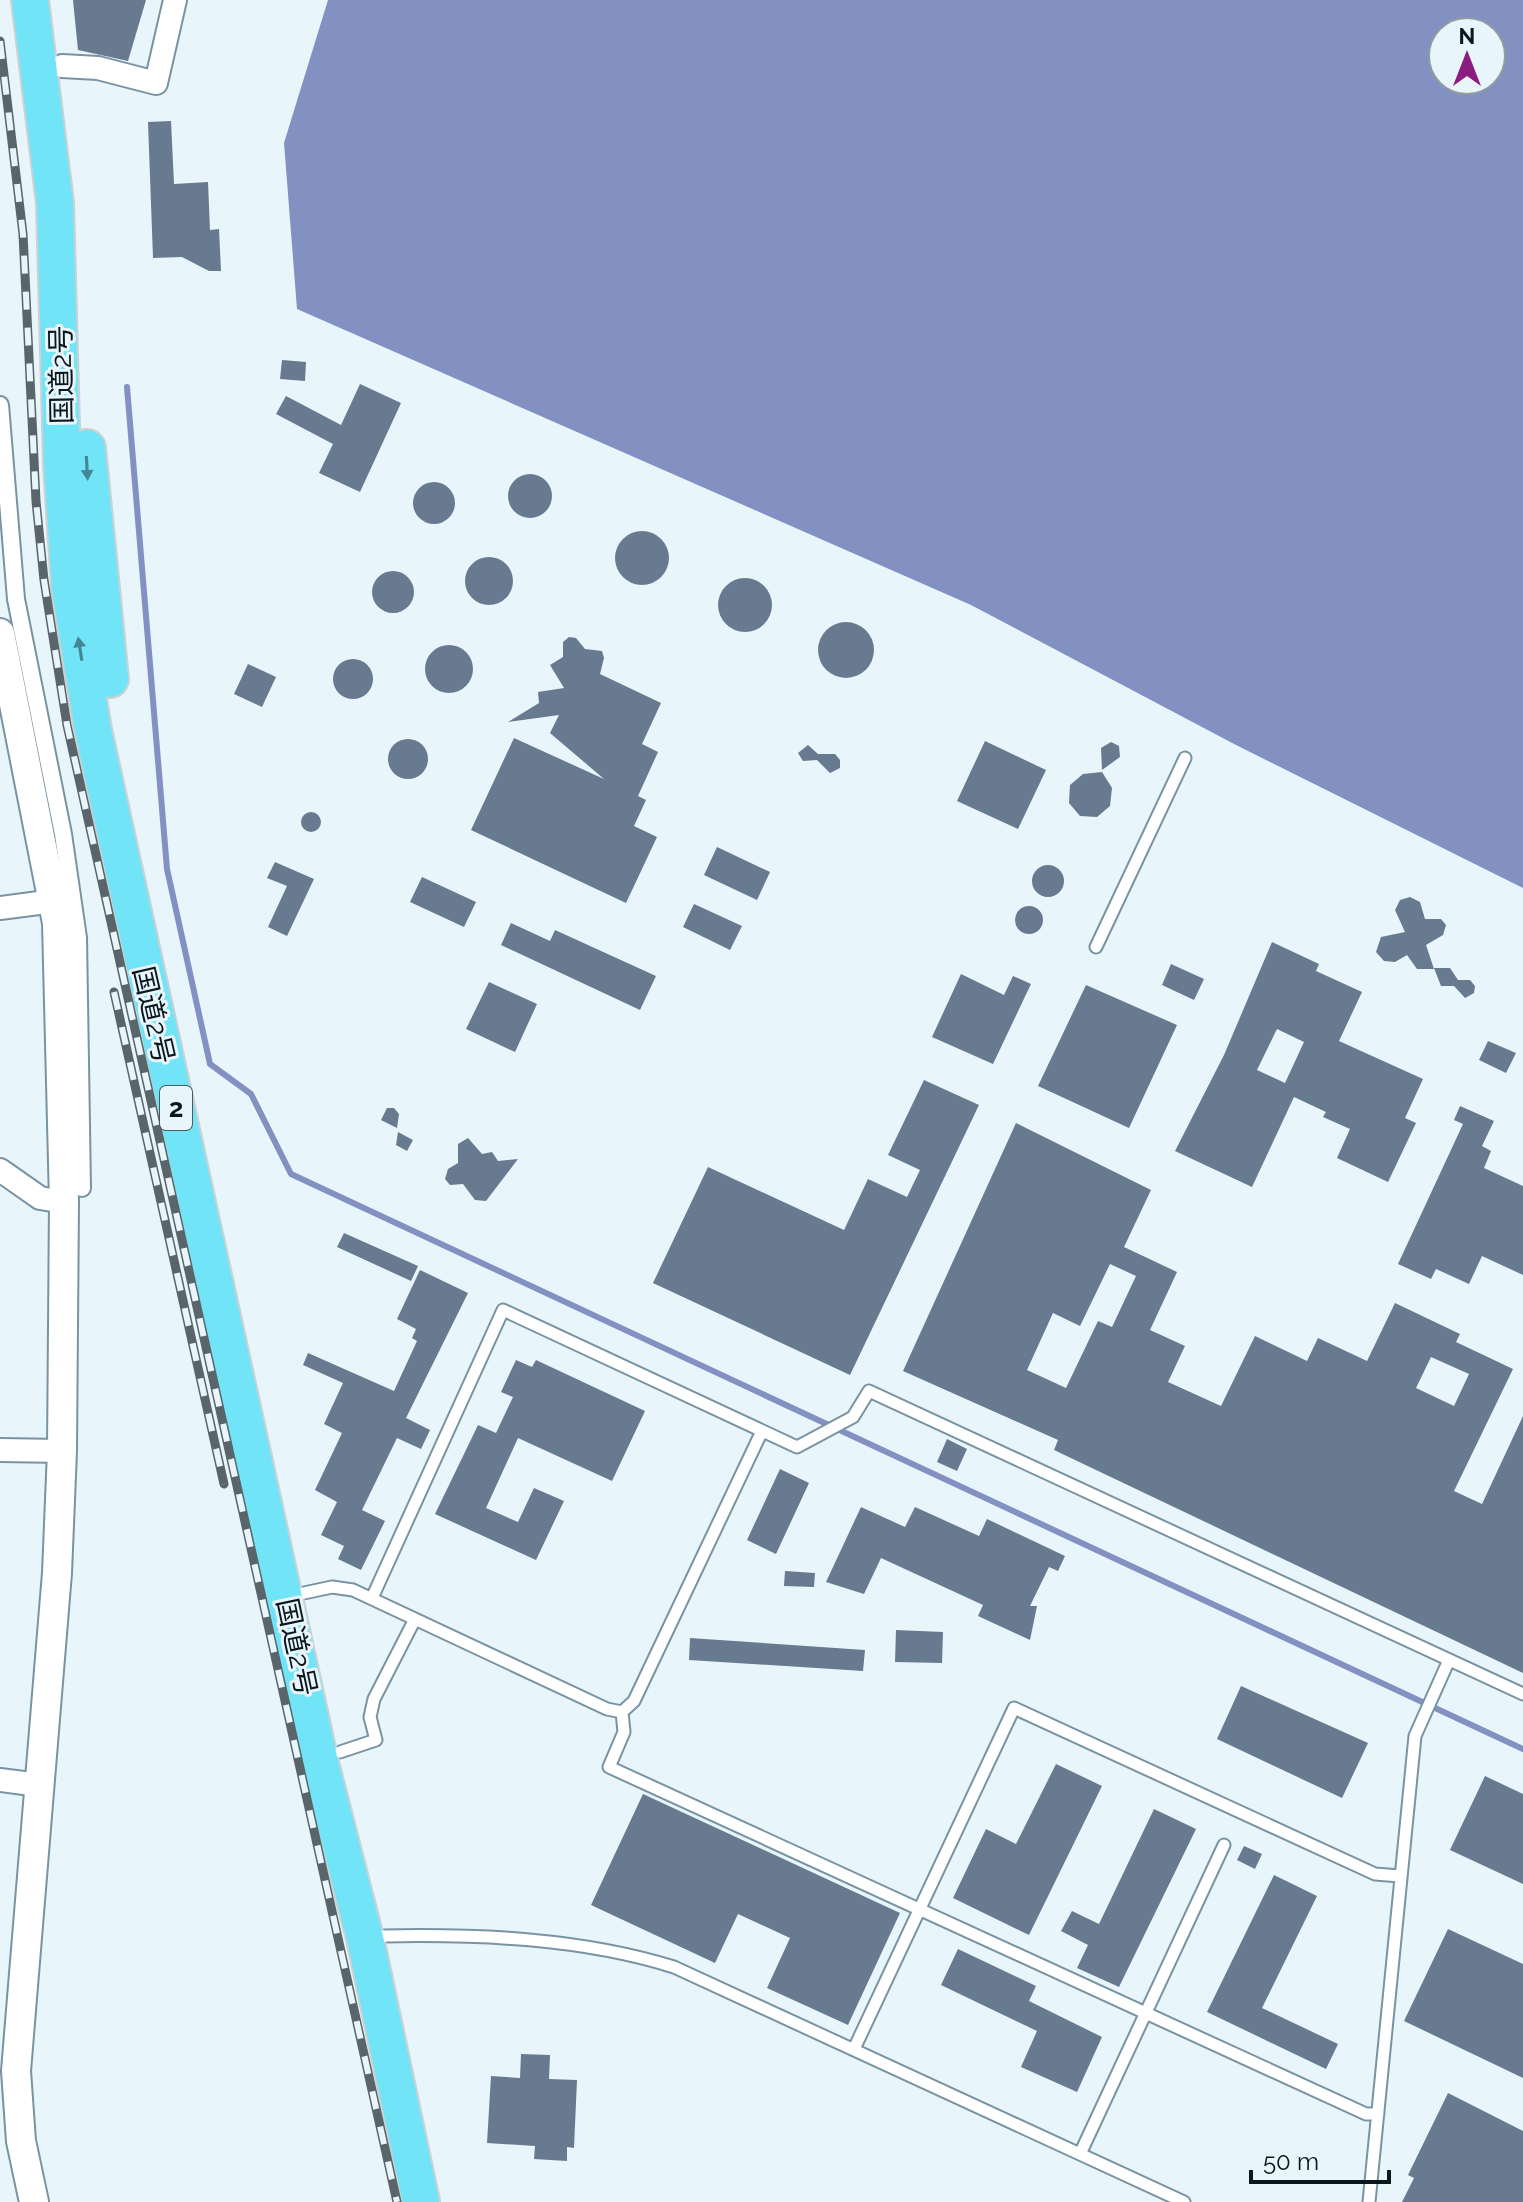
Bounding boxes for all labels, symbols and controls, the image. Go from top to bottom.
north arrow [1427,16,1507,96]
text: N [1459,23,1475,49]
street label: 国道2号 [44,325,79,425]
one-way arrow [81,456,94,481]
one-way arrow [74,636,86,661]
street label: 国道2号 [126,963,181,1067]
road number: 2 [160,1086,192,1130]
street label: 国道2号 [270,1595,323,1699]
scale bar [1251,2134,1389,2184]
text: 50 m [1263,2147,1319,2176]

